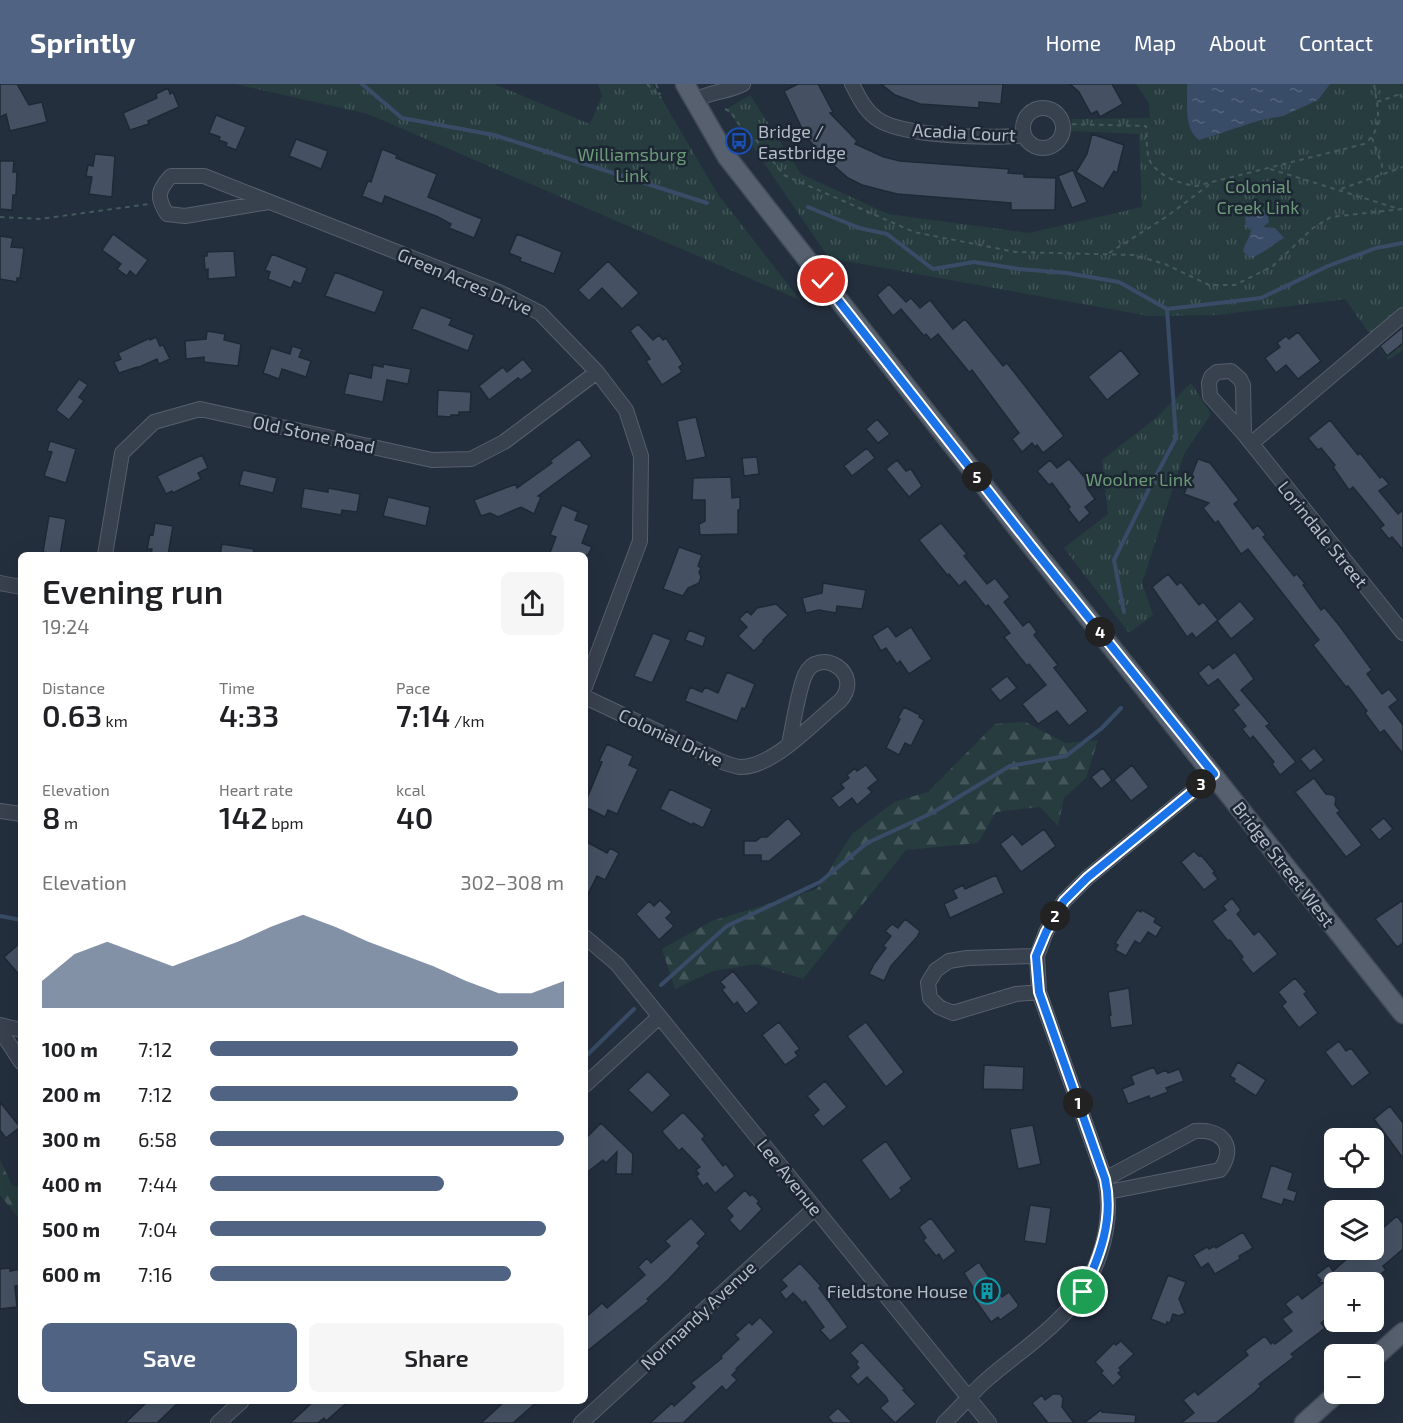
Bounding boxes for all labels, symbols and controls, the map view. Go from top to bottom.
text: Sprintly [30,25,136,59]
text: Home [1045,30,1101,55]
text: Map [1134,30,1176,55]
text: About [1209,30,1266,55]
text: Contact [1299,30,1373,55]
street label: Acadia Court [912,118,1016,146]
place label: Bridge / Eastbridge [758,120,846,163]
bus stop icon: Bridge / Eastbridge [724,126,754,156]
park label: Williamsburg Link [577,143,687,186]
park label: Colonial Creek Link [1217,175,1299,218]
street label: Green Acres Drive [394,243,536,319]
pin [797,255,848,306]
icon: check [806,264,839,297]
street label: Old Stone Road [251,410,377,458]
pin: 5 [962,462,992,492]
text: 5 [973,467,981,486]
park label: Woolner Link [1086,468,1192,490]
street label: Lorindale Street [1273,476,1373,592]
text: Evening run [42,571,223,611]
button: share [501,572,564,635]
text: 19:24 [42,614,90,638]
pin: 4 [1085,617,1115,647]
text: 4 [1095,622,1105,641]
text: Distance [42,678,105,697]
text: Time [219,678,255,697]
text: Pace [396,678,430,697]
text: 0.63 [42,697,102,733]
text: 4:33 [219,697,279,733]
text: 7:14 [396,697,450,733]
street label: Colonial Drive [615,703,727,771]
text: km [102,711,128,730]
text: /km [450,711,484,730]
pin: 3 [1186,769,1216,799]
text: 3 [1196,774,1206,793]
text: Elevation [42,780,110,799]
text: Heart rate [219,780,293,799]
text: kcal [396,780,425,799]
street label: Bridge Street West [1228,797,1340,931]
text: 8 [42,799,60,835]
text: 142 [219,799,268,835]
text: 40 [396,799,433,835]
text: m [60,813,78,832]
text: bpm [268,813,304,832]
text: Elevation [42,870,127,894]
text: 302–308 m [460,870,564,894]
pin: 2 [1040,901,1070,931]
text: 2 [1050,906,1060,925]
text: 100 m [42,1037,98,1061]
text: 7:12 [138,1037,172,1061]
text: 200 m [42,1082,101,1106]
text: 7:12 [138,1082,172,1106]
pin: 1 [1063,1088,1093,1118]
text: 1 [1075,1093,1081,1112]
text: 300 m [42,1127,101,1151]
text: 6:58 [138,1127,177,1151]
map controls [1324,1128,1384,1404]
button: locate [1324,1128,1384,1188]
street label: Lee Avenue [752,1134,828,1220]
text: 400 m [42,1172,102,1196]
text: 7:44 [138,1172,178,1196]
button: layers [1324,1200,1384,1260]
text: 500 m [42,1217,100,1241]
text: 7:04 [138,1217,177,1241]
street label: Normandy Avenue [636,1256,760,1374]
text: 600 m [42,1262,101,1286]
text: 7:16 [138,1262,172,1286]
pin [1057,1266,1108,1317]
button: + [1324,1272,1384,1332]
icon: arrive [1066,1275,1099,1308]
building icon: Fieldstone House [972,1276,1002,1306]
place label: Fieldstone House [827,1280,968,1302]
button: Save [42,1323,297,1392]
button: Share [309,1323,564,1392]
button: − [1324,1344,1384,1404]

